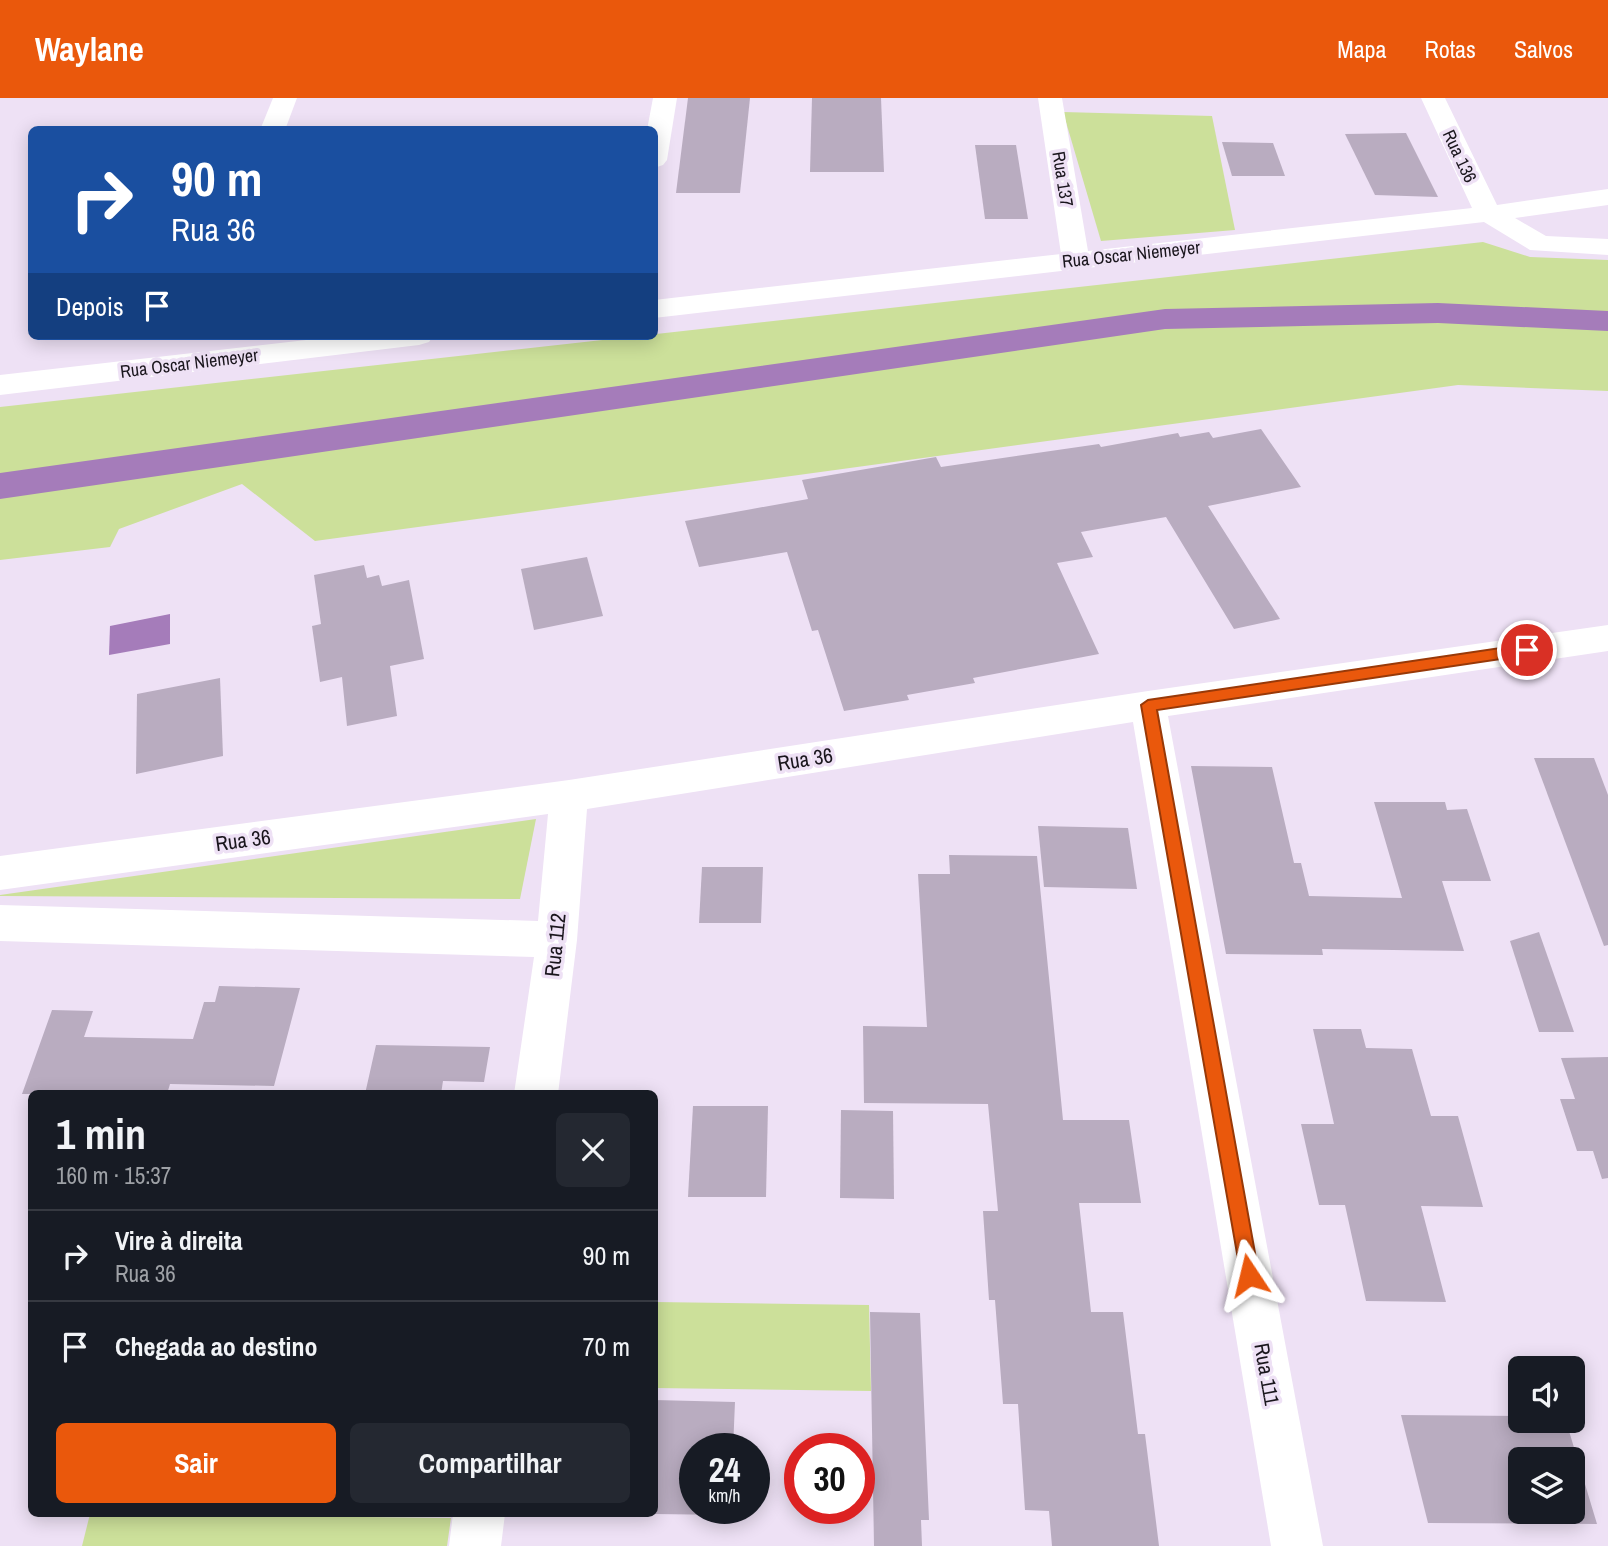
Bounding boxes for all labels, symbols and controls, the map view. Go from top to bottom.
text: Waylane [35,27,144,71]
text: Mapa [1337,33,1387,65]
text: Rotas [1425,33,1476,65]
text: Salvos [1514,33,1573,65]
street label: Rua 136 [1437,125,1483,187]
text: 90 m [171,145,263,211]
street label: Rua 137 [1046,149,1080,209]
icon: right [56,154,147,245]
text: Rua 36 [171,208,256,251]
street label: Rua Oscar Niemeyer [1061,234,1201,274]
icon: arrive [138,287,176,325]
text: Depois [56,289,124,324]
street label: Rua Oscar Niemeyer [119,342,259,384]
pin [1497,620,1557,680]
icon: arrive [1508,631,1546,669]
street label: Rua 36 [775,740,835,778]
street label: Rua 36 [213,822,273,858]
street label: Rua 112 [537,912,573,978]
text: 1 min [56,1106,146,1162]
button: close [556,1113,630,1187]
text: 160 m · 15:37 [56,1160,171,1191]
text: Vire à direita [115,1223,243,1258]
icon: right [56,1237,94,1275]
text: 90 m [583,1238,630,1273]
position arrow [1212,1238,1286,1312]
text: Rua 36 [115,1258,176,1289]
icon: arrive [56,1328,94,1366]
text: Chegada ao destino [115,1329,318,1364]
text: 70 m [583,1329,630,1364]
street label: Rua 111 [1247,1341,1287,1408]
map controls [1508,1356,1585,1524]
button: sound [1508,1356,1585,1433]
button: Sair [56,1423,336,1503]
button: Compartilhar [350,1423,630,1503]
speed limit sign: 30 [784,1433,875,1524]
text: 24 [709,1446,740,1493]
button: layers [1508,1447,1585,1524]
text: km/h [709,1483,741,1508]

